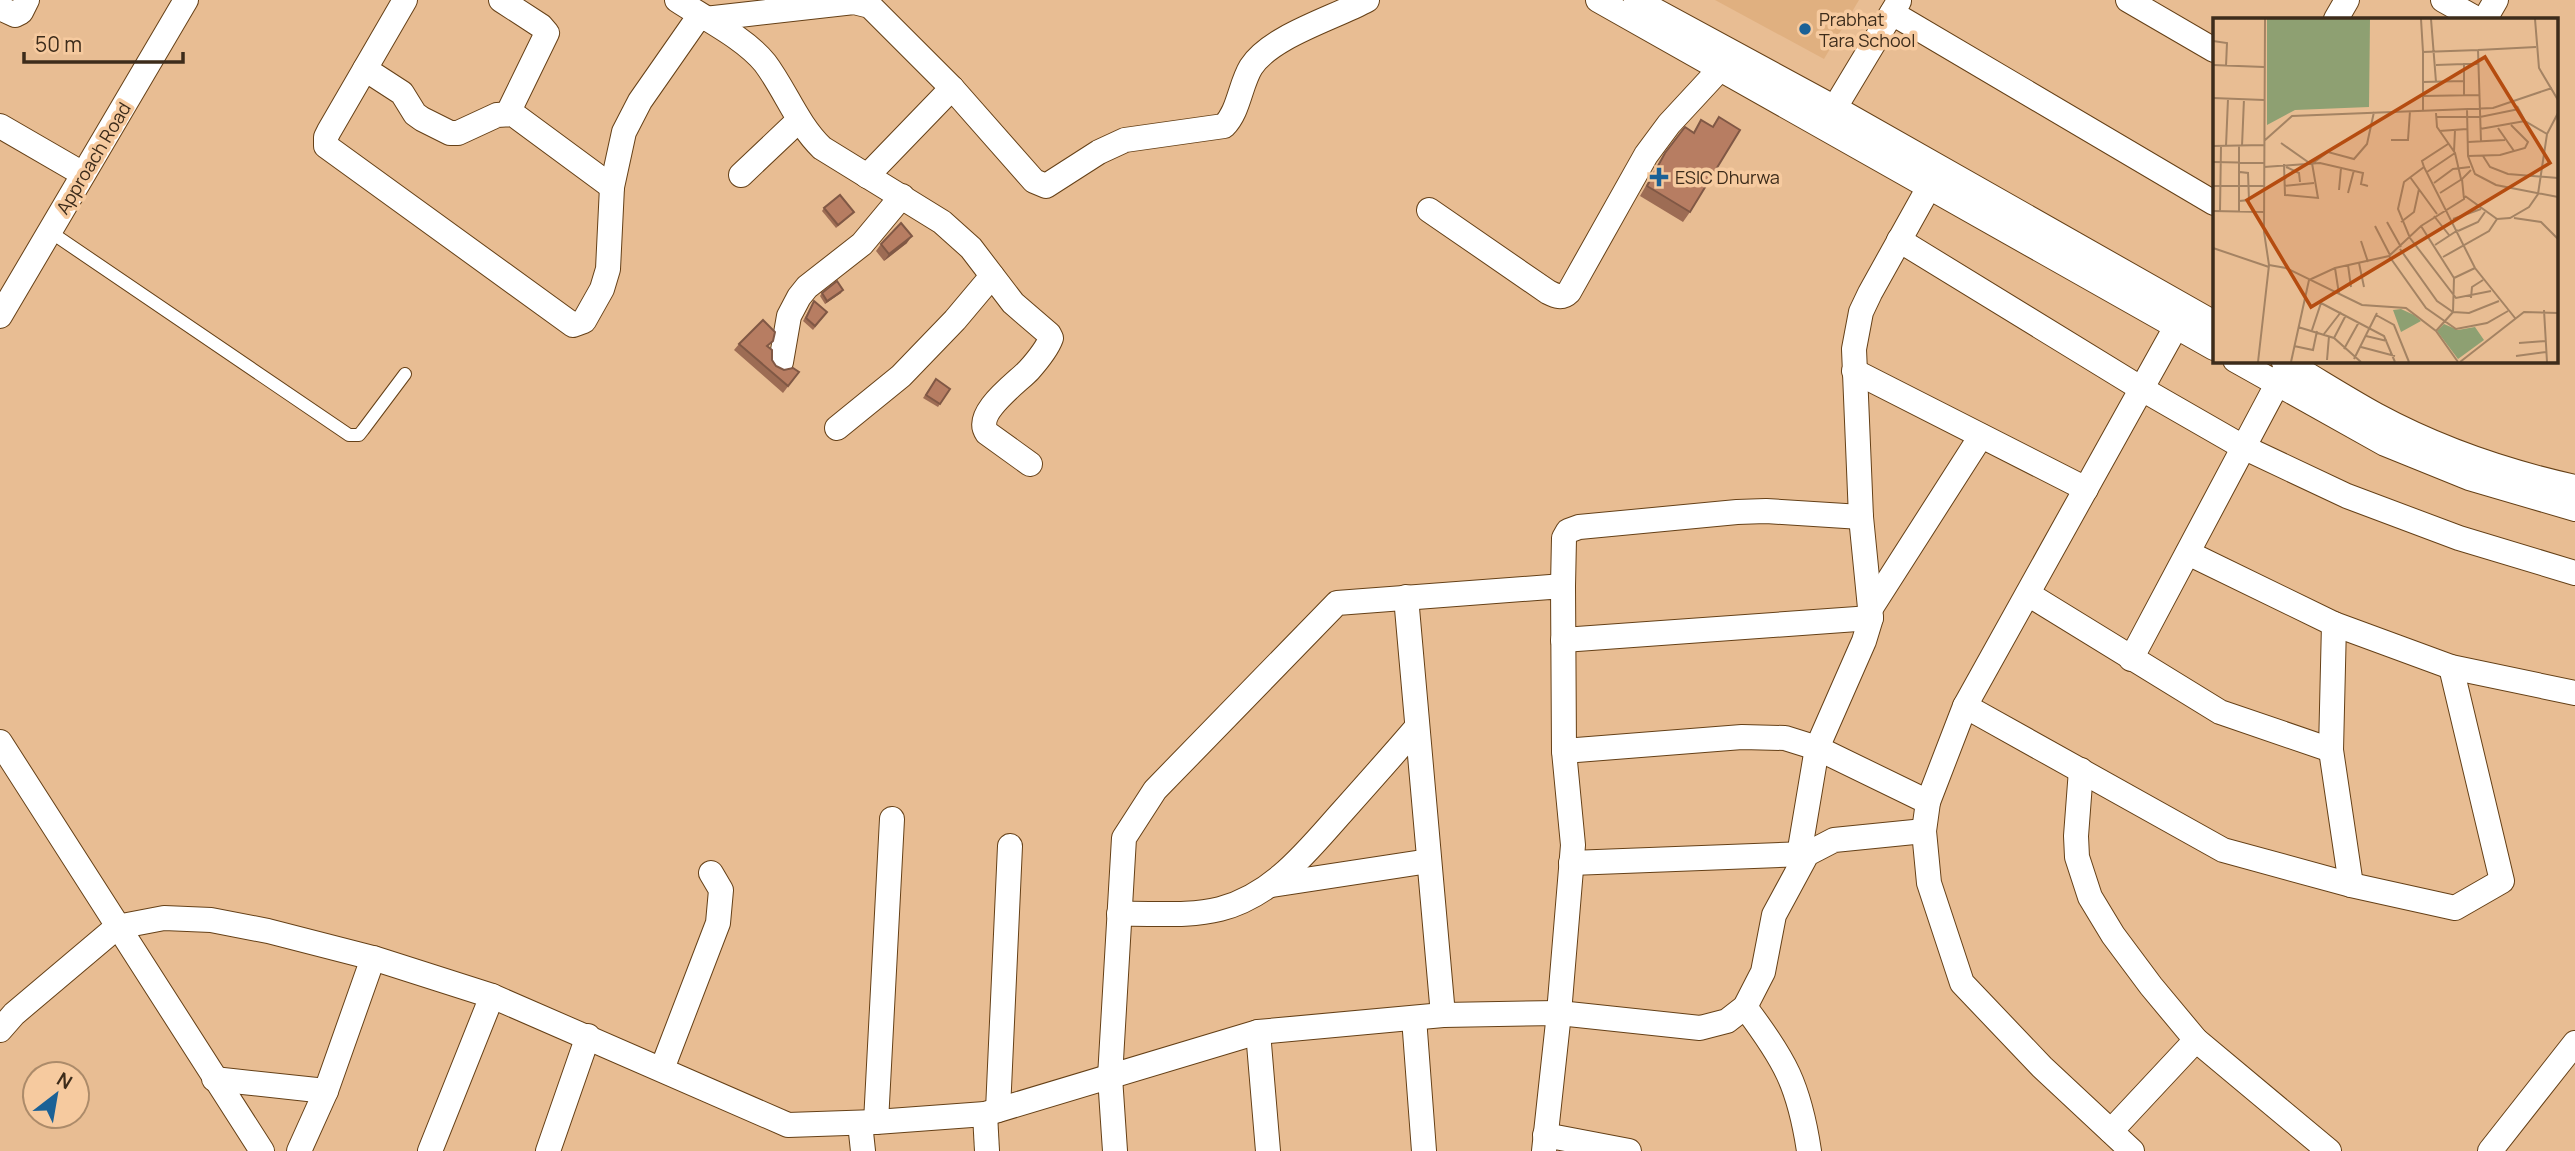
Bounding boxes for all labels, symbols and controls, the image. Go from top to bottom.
place label: Prabhat Tara School [1819,7,1915,52]
inset map [2213,18,2558,362]
scale bar [24,21,184,65]
marker: Prabhat Tara School [1797,21,1813,37]
text: 50 m [35,30,82,58]
street label: Approach Road [50,98,136,218]
place label: ESIC Dhurwa [1675,165,1780,189]
marker: ESIC Dhurwa [1649,167,1669,187]
north arrow [21,1060,91,1130]
text: N [52,1066,77,1095]

